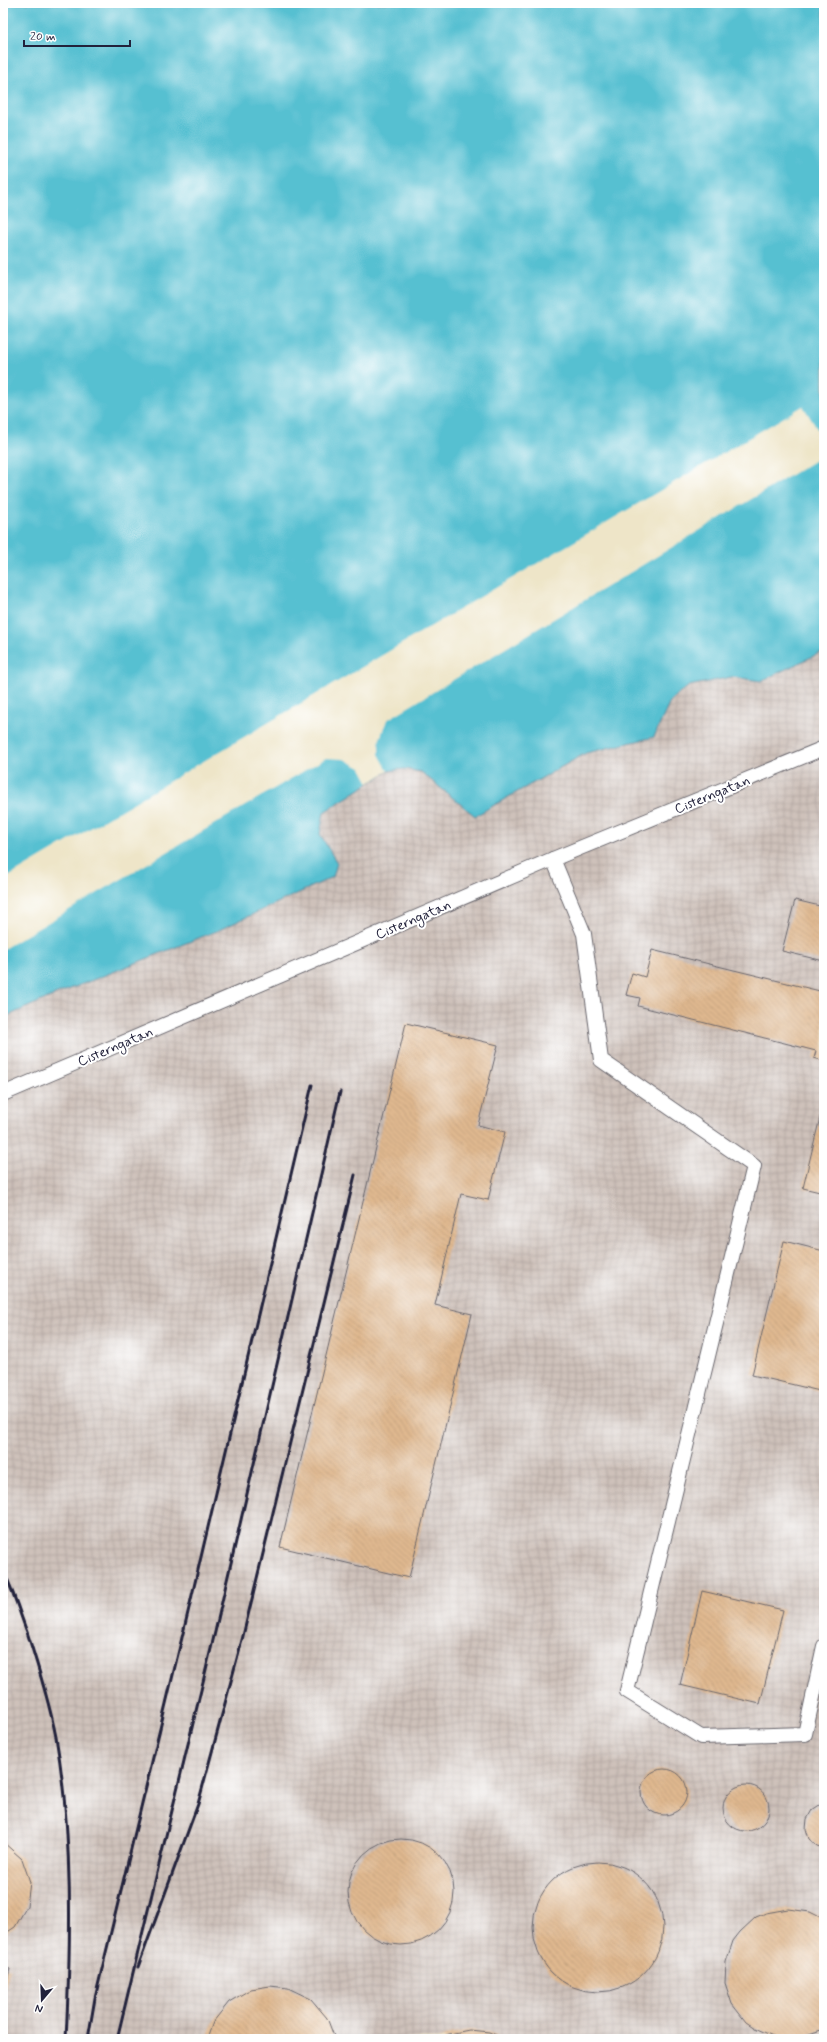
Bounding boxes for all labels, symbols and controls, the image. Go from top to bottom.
scale bar [24,22,130,48]
text: 20 m [30,29,56,45]
street label: Cisterngatan [672,772,753,819]
street label: Cisterngatan [373,896,454,945]
street label: Cisterngatan [75,1023,156,1072]
north arrow [22,1980,62,2020]
text: N [33,2001,45,2016]

